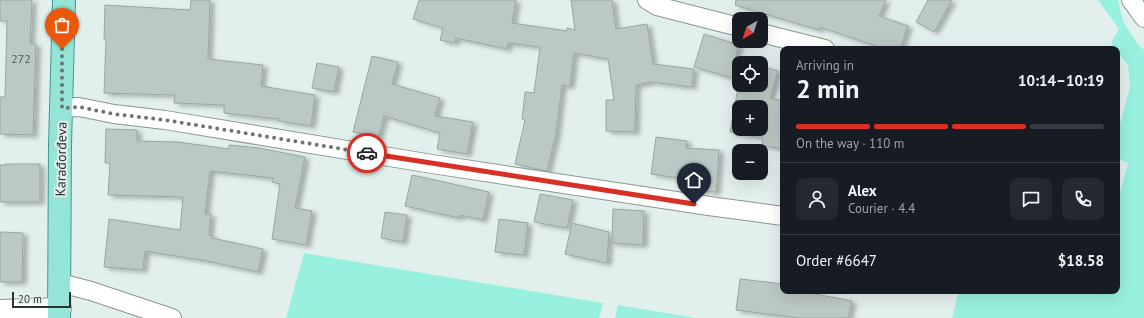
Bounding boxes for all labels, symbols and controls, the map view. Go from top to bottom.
pin [45,8,79,49]
north arrow [732,12,768,48]
map controls [732,12,768,180]
icon: bag [51,14,73,36]
house number: 272 [11,51,31,66]
button: locate [732,56,768,92]
text: Arriving in [796,57,854,74]
text: 10:14–10:19 [1018,71,1104,90]
text: 2 min [796,72,859,105]
button: + [732,100,768,136]
street label: Karađorđeva [51,121,71,196]
courier [347,133,387,173]
text: On the way · 110 m [796,135,904,152]
icon: car [356,142,378,164]
button: − [732,144,768,180]
pin [677,163,711,204]
icon: home [683,169,705,191]
button: person [796,178,838,220]
button: chat [1010,178,1052,220]
button: phone [1062,178,1104,220]
text: Alex [848,181,877,200]
text: Courier · 4.4 [848,200,915,217]
text: Order #6647 [796,251,877,270]
text: $18.58 [1058,251,1104,270]
scale bar [12,290,71,309]
text: 20 m [18,292,42,306]

